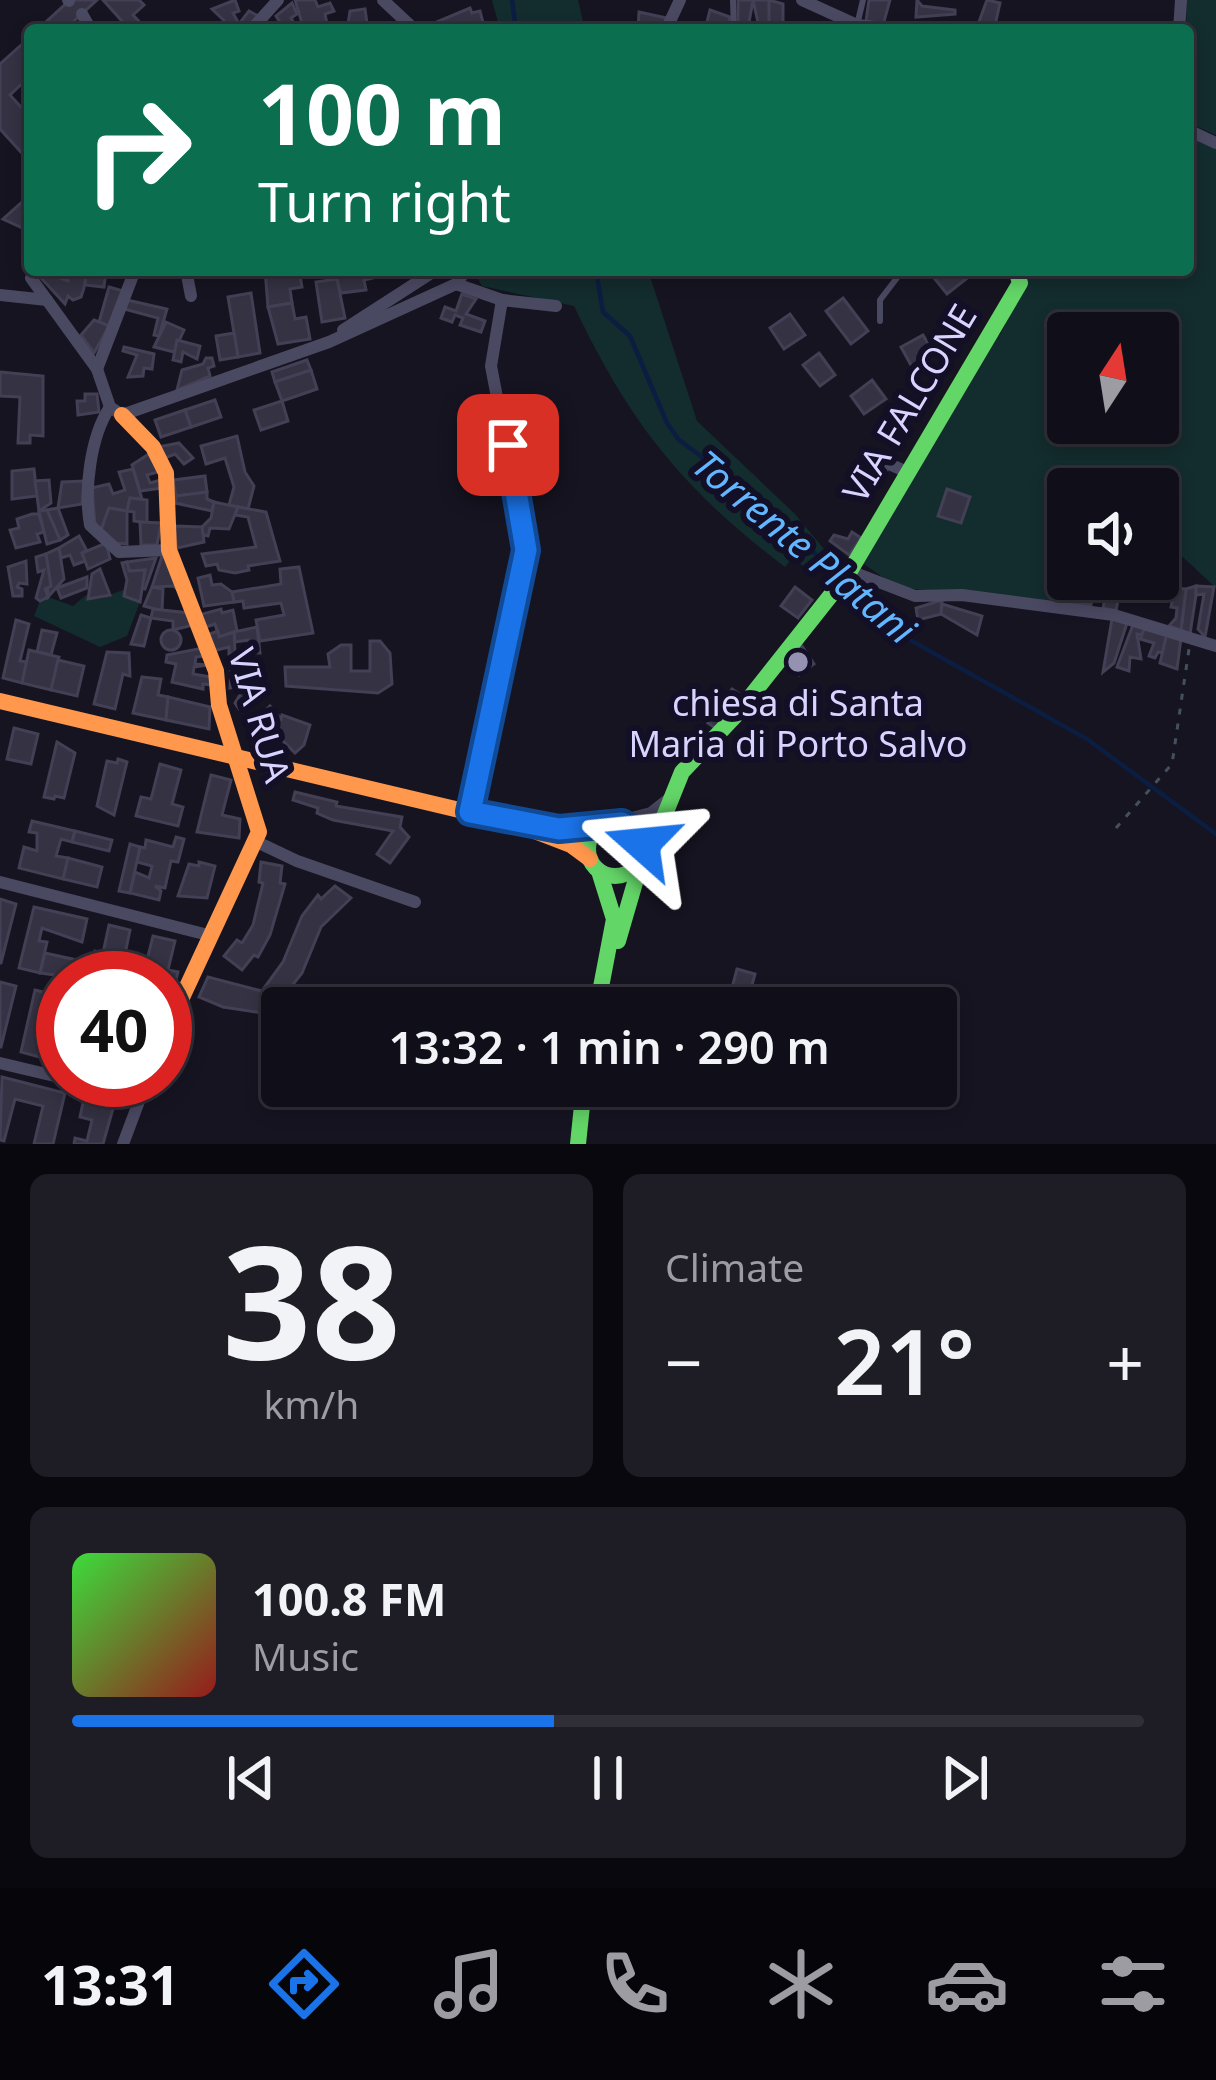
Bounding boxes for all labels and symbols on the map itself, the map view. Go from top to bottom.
street label: VIA FALCONE [831,295,987,511]
north arrow [1047,312,1179,444]
pin [457,394,559,496]
water label: Torrente Platani [682,437,928,656]
street label: VIA RUA [217,642,303,788]
marker: chiesa di Santa Maria di Porto Salvo [785,649,811,675]
place label: chiesa di Santa Maria di Porto Salvo [628,678,968,768]
position arrow [579,781,705,907]
speed limit sign: 40 [36,951,192,1107]

